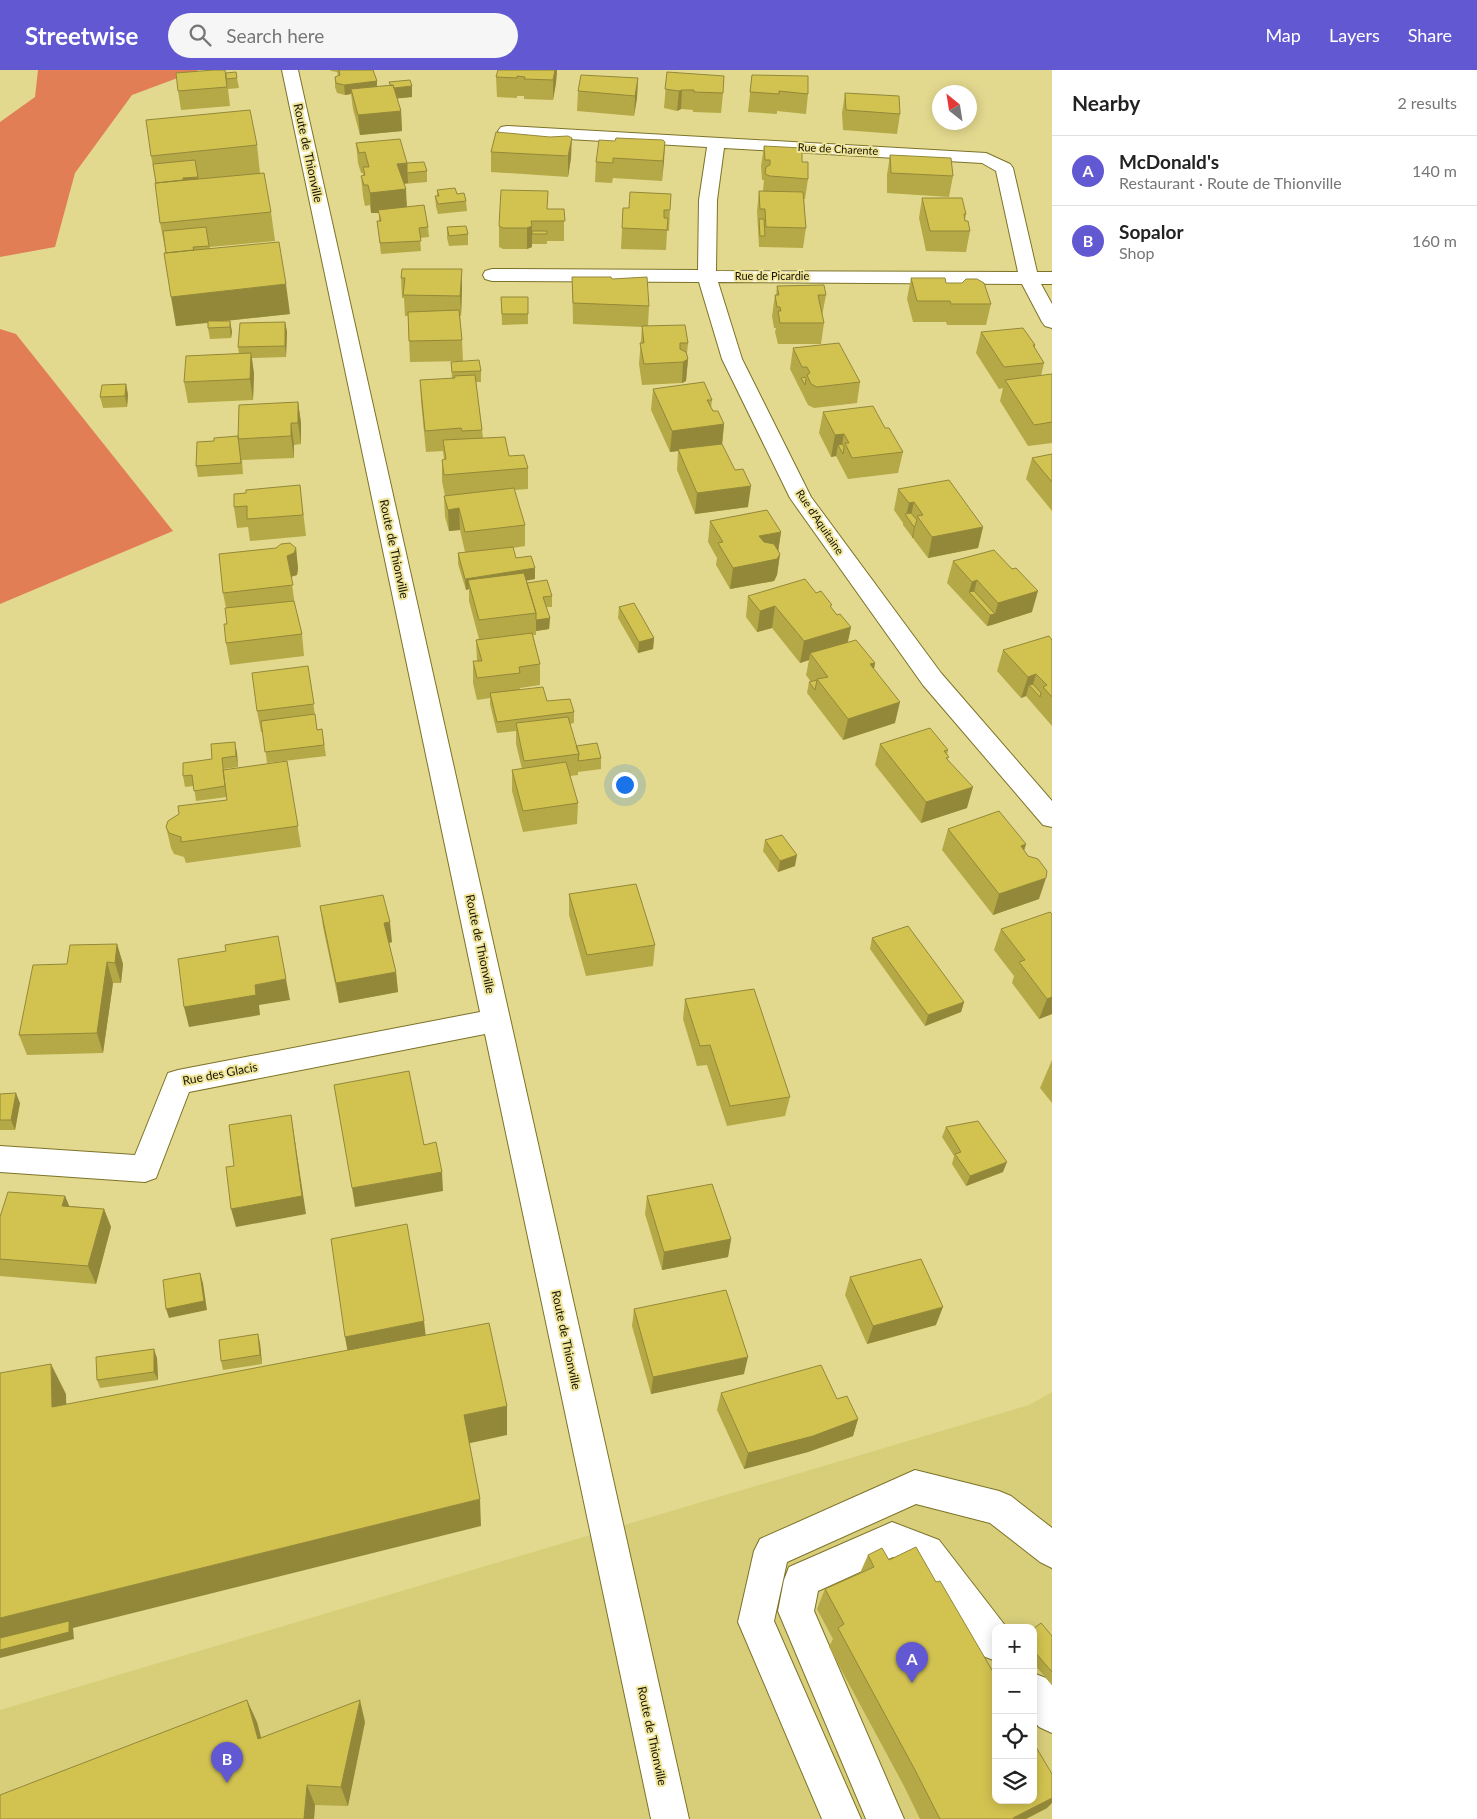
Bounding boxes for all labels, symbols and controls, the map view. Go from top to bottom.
search box [168,13,518,58]
text: Streetwise [25,21,138,50]
icon: search [186,21,214,49]
text: Search here [226,24,324,47]
text: Map [1265,24,1301,46]
text: Layers [1329,24,1380,46]
text: Share [1408,24,1452,46]
north arrow [932,85,977,130]
text: Nearby [1072,90,1140,115]
text: 2 results [1397,93,1457,112]
street label: Route de Thionville [291,102,326,204]
street label: Rue de Charente [797,140,879,157]
text: McDonald's [1119,150,1219,173]
text: A [1082,161,1094,180]
text: 140 m [1412,161,1457,180]
text: Restaurant · Route de Thionville [1119,173,1342,192]
text: Sopalor [1119,220,1183,243]
text: B [1083,231,1093,250]
text: 160 m [1412,231,1457,250]
text: Shop [1119,243,1155,262]
street label: Rue de Picardie [735,269,809,282]
street label: Rue d'Aquitaine [794,487,847,557]
street label: Route de Thionville [377,498,412,600]
your location [612,772,638,798]
street label: Route de Thionville [463,893,498,995]
street label: Rue des Glacis [181,1059,259,1088]
street label: Route de Thionville [549,1289,584,1391]
map controls [992,1624,1037,1804]
button: + [992,1624,1037,1669]
pin: A [896,1642,928,1683]
button: − [992,1669,1037,1714]
street label: Route de Thionville [635,1685,670,1787]
button: locate [992,1714,1037,1759]
pin: B [211,1742,243,1783]
button: layers [992,1759,1037,1804]

